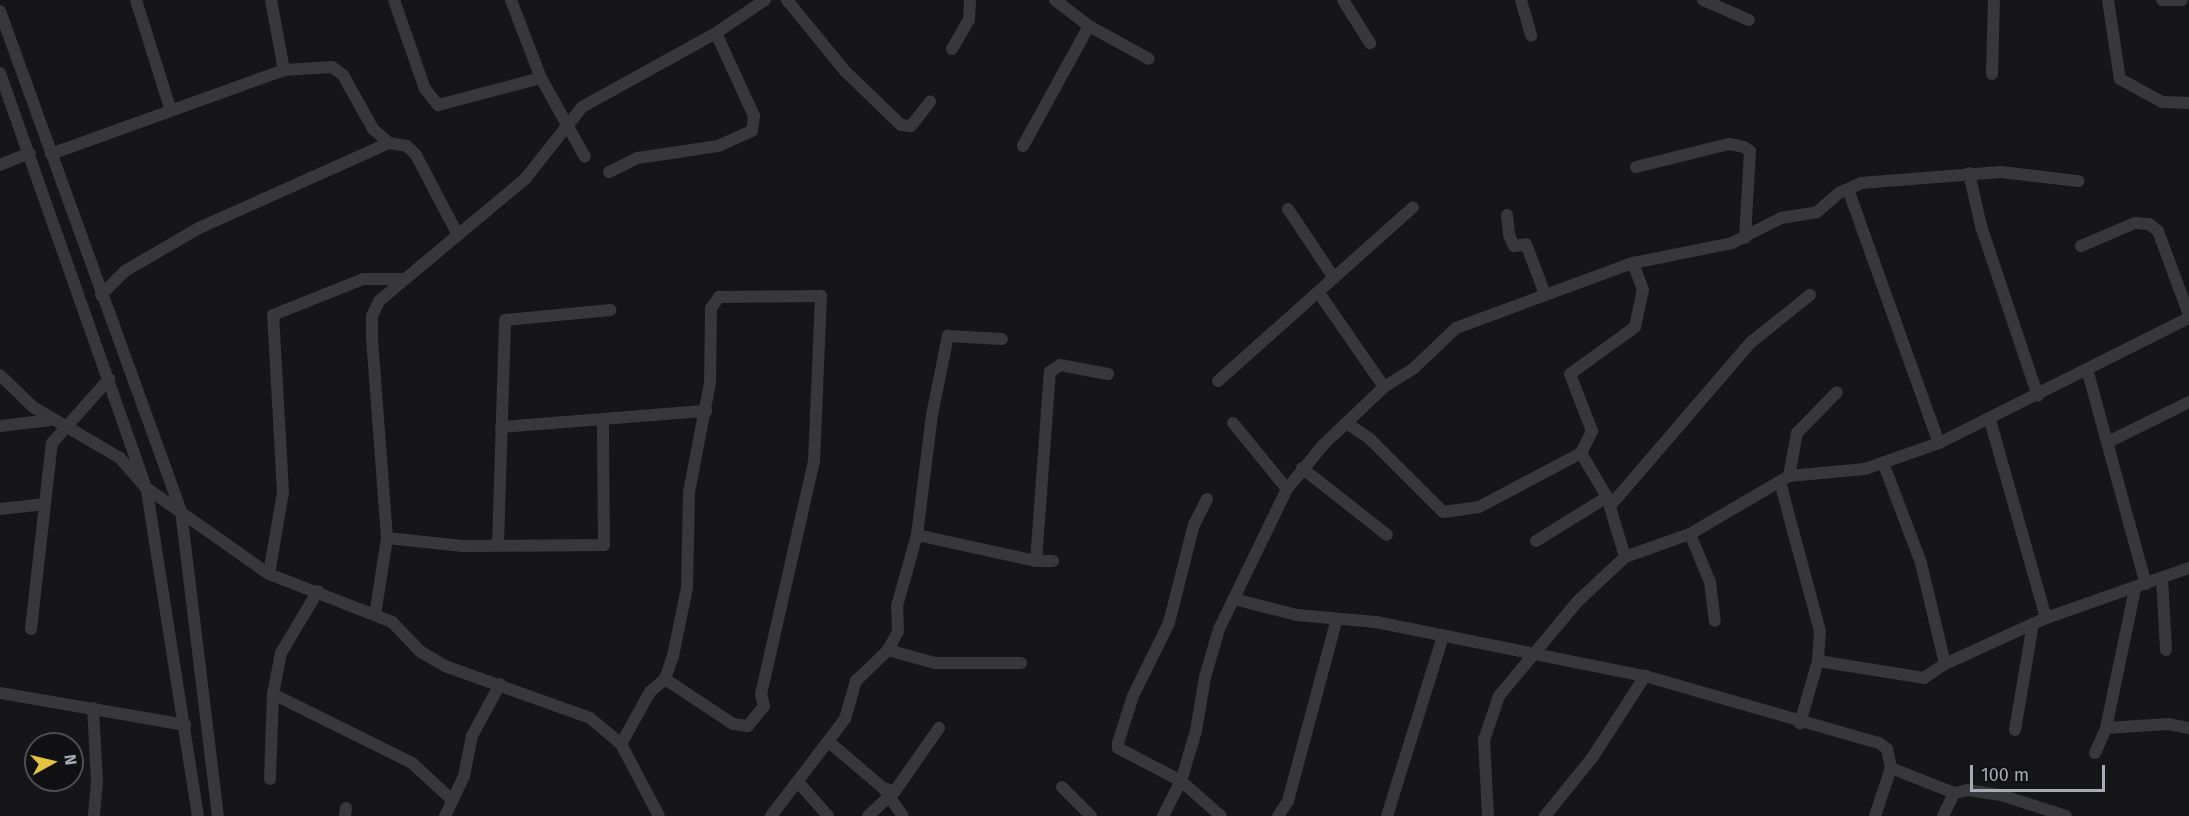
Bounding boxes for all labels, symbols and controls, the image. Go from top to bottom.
north arrow [24,732,84,792]
text: N [60,753,80,766]
scale bar [1973,753,2108,791]
text: 100 m [1981,764,2029,786]

